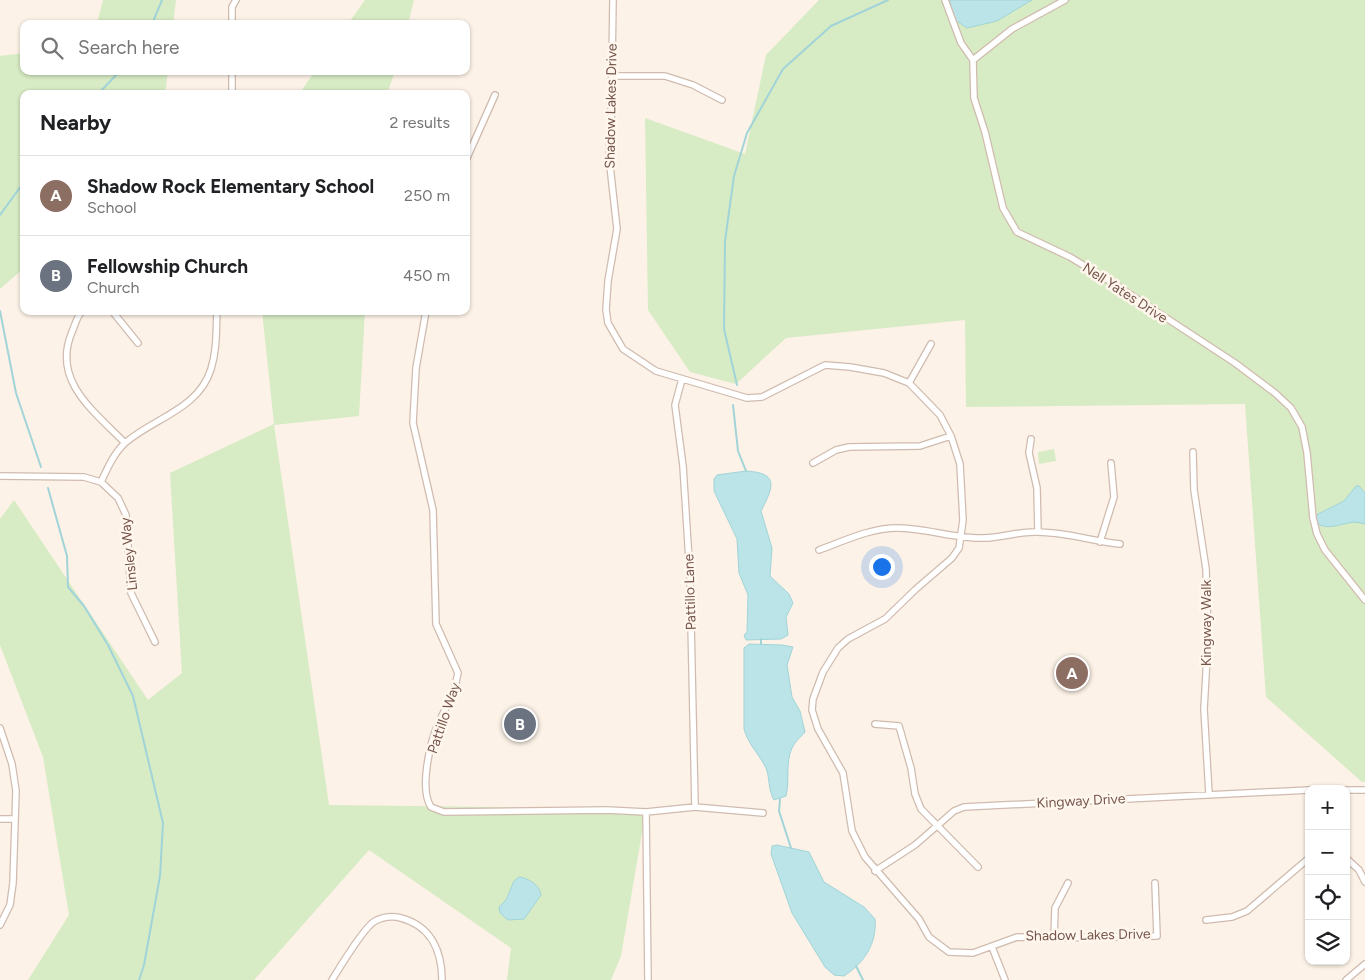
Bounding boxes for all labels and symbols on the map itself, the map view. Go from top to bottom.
street label: Shadow Lakes Drive [601,43,621,169]
street label: Nell Yates Drive [1079,259,1171,327]
street label: Linsley Way [117,516,141,591]
street label: Pattillo Lane [680,553,700,631]
your location [869,554,895,580]
street label: Kingway Walk [1198,580,1215,666]
pin: A [1056,654,1088,692]
street label: Pattillo Way [424,680,464,756]
pin: B [504,705,536,743]
street label: Kingway Drive [1036,790,1126,812]
street label: Shadow Lakes Drive [1025,925,1151,945]

